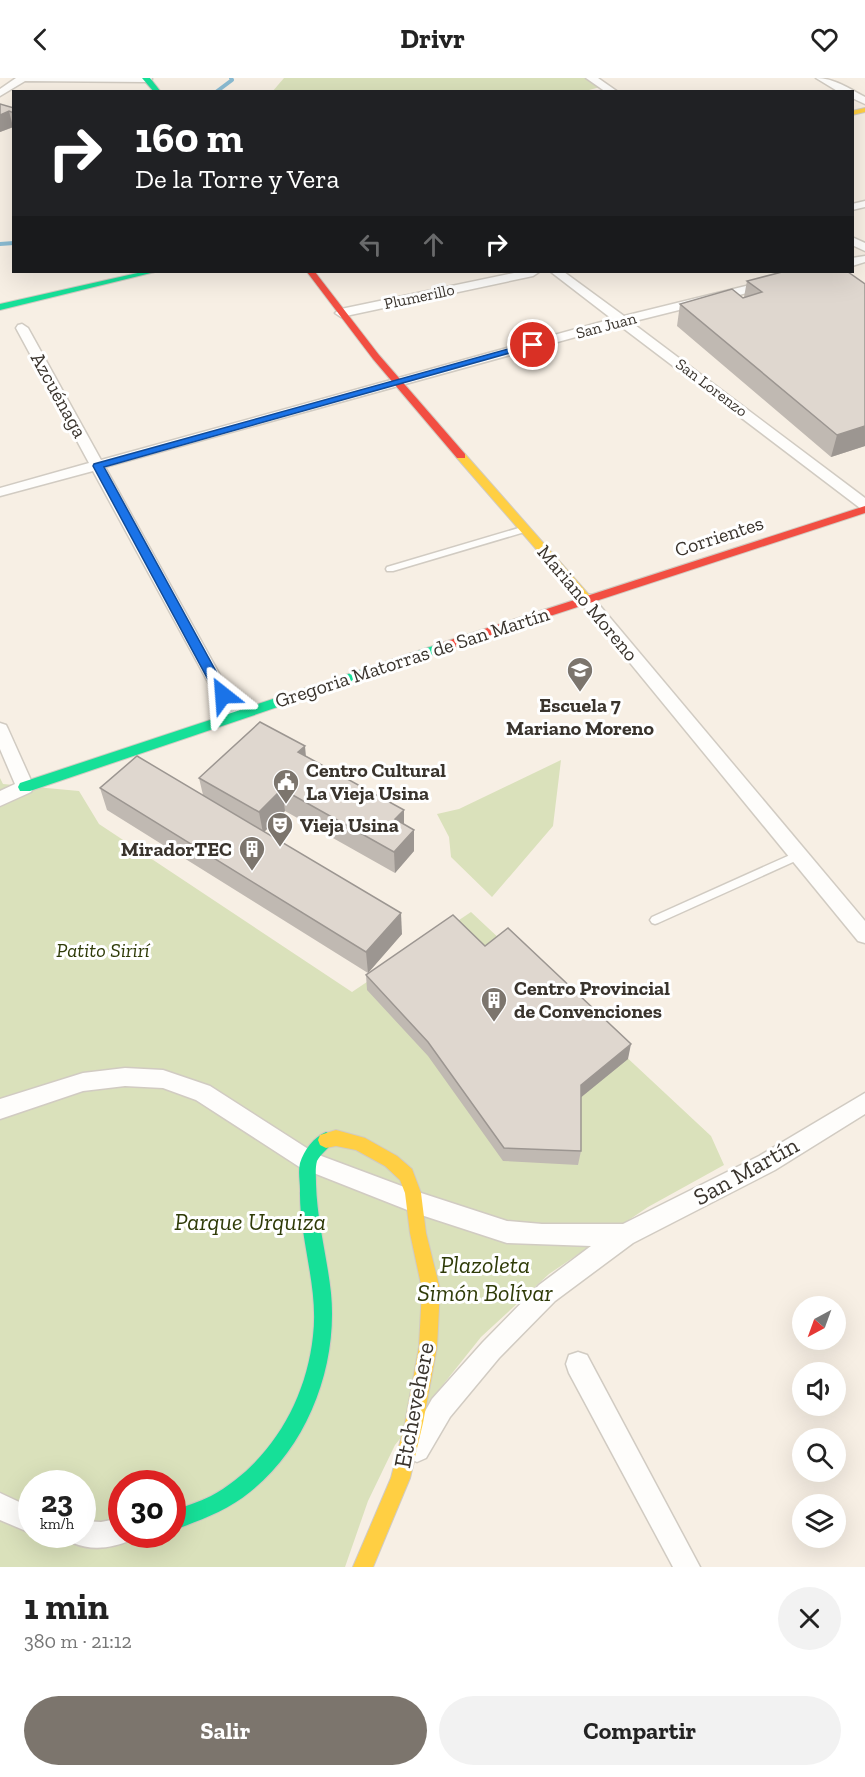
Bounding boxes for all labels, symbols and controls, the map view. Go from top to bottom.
icon: back [24,23,57,56]
text: Drivr [400,23,465,55]
icon: heart [808,23,841,56]
text: 160 m [135,112,243,163]
icon: right [36,114,114,192]
text: De la Torre y Vera [135,163,340,195]
icon: left [354,228,387,261]
icon: ahead [417,228,450,261]
icon: right [480,228,513,261]
street label: Plumerillo [382,280,456,313]
street label: San Juan [574,308,639,343]
pin [507,319,558,370]
icon: arrive [516,328,549,361]
street label: Azcuénaga [26,348,92,442]
street label: San Lorenzo [672,354,751,421]
street label: Corrientes [672,510,766,562]
street label: Mariano Moreno [533,540,643,666]
street label: Gregoria Matorras de San Martín [272,601,553,713]
school or university icon: Escuela 7 Mariano Moreno [565,655,595,693]
position arrow [191,663,255,727]
place label: Escuela 7 Mariano Moreno [506,693,654,740]
place label: Centro Cultural La Vieja Usina [306,758,446,805]
public building icon: Centro Cultural La Vieja Usina [271,767,301,805]
theatre icon: Vieja Usina [265,810,295,848]
place label: Vieja Usina [300,813,399,837]
building icon: MiradorTEC [237,834,267,872]
place label: MiradorTEC [121,837,232,861]
park label: Patito Sirirí [56,938,151,962]
place label: Centro Provincial de Convenciones [514,976,670,1023]
building icon: Centro Provincial de Convenciones [479,985,509,1023]
street label: San Martín [688,1130,804,1211]
park label: Parque Urquiza [174,1207,326,1236]
park label: Plazoleta Simón Bolívar [417,1250,554,1307]
north arrow [792,1296,846,1350]
map controls [792,1296,846,1548]
street label: Etchevehere [387,1340,440,1470]
button: sound [792,1362,846,1416]
button: search [792,1428,846,1482]
speed limit sign: 30 [108,1470,186,1548]
text: 23 [41,1484,73,1520]
button: layers [792,1494,846,1548]
text: km/h [40,1515,74,1533]
text: 1 min [24,1585,109,1628]
button: close [778,1587,841,1650]
text: 380 m · 21:12 [24,1629,132,1653]
button: Salir [24,1696,427,1765]
button: Compartir [439,1696,841,1765]

